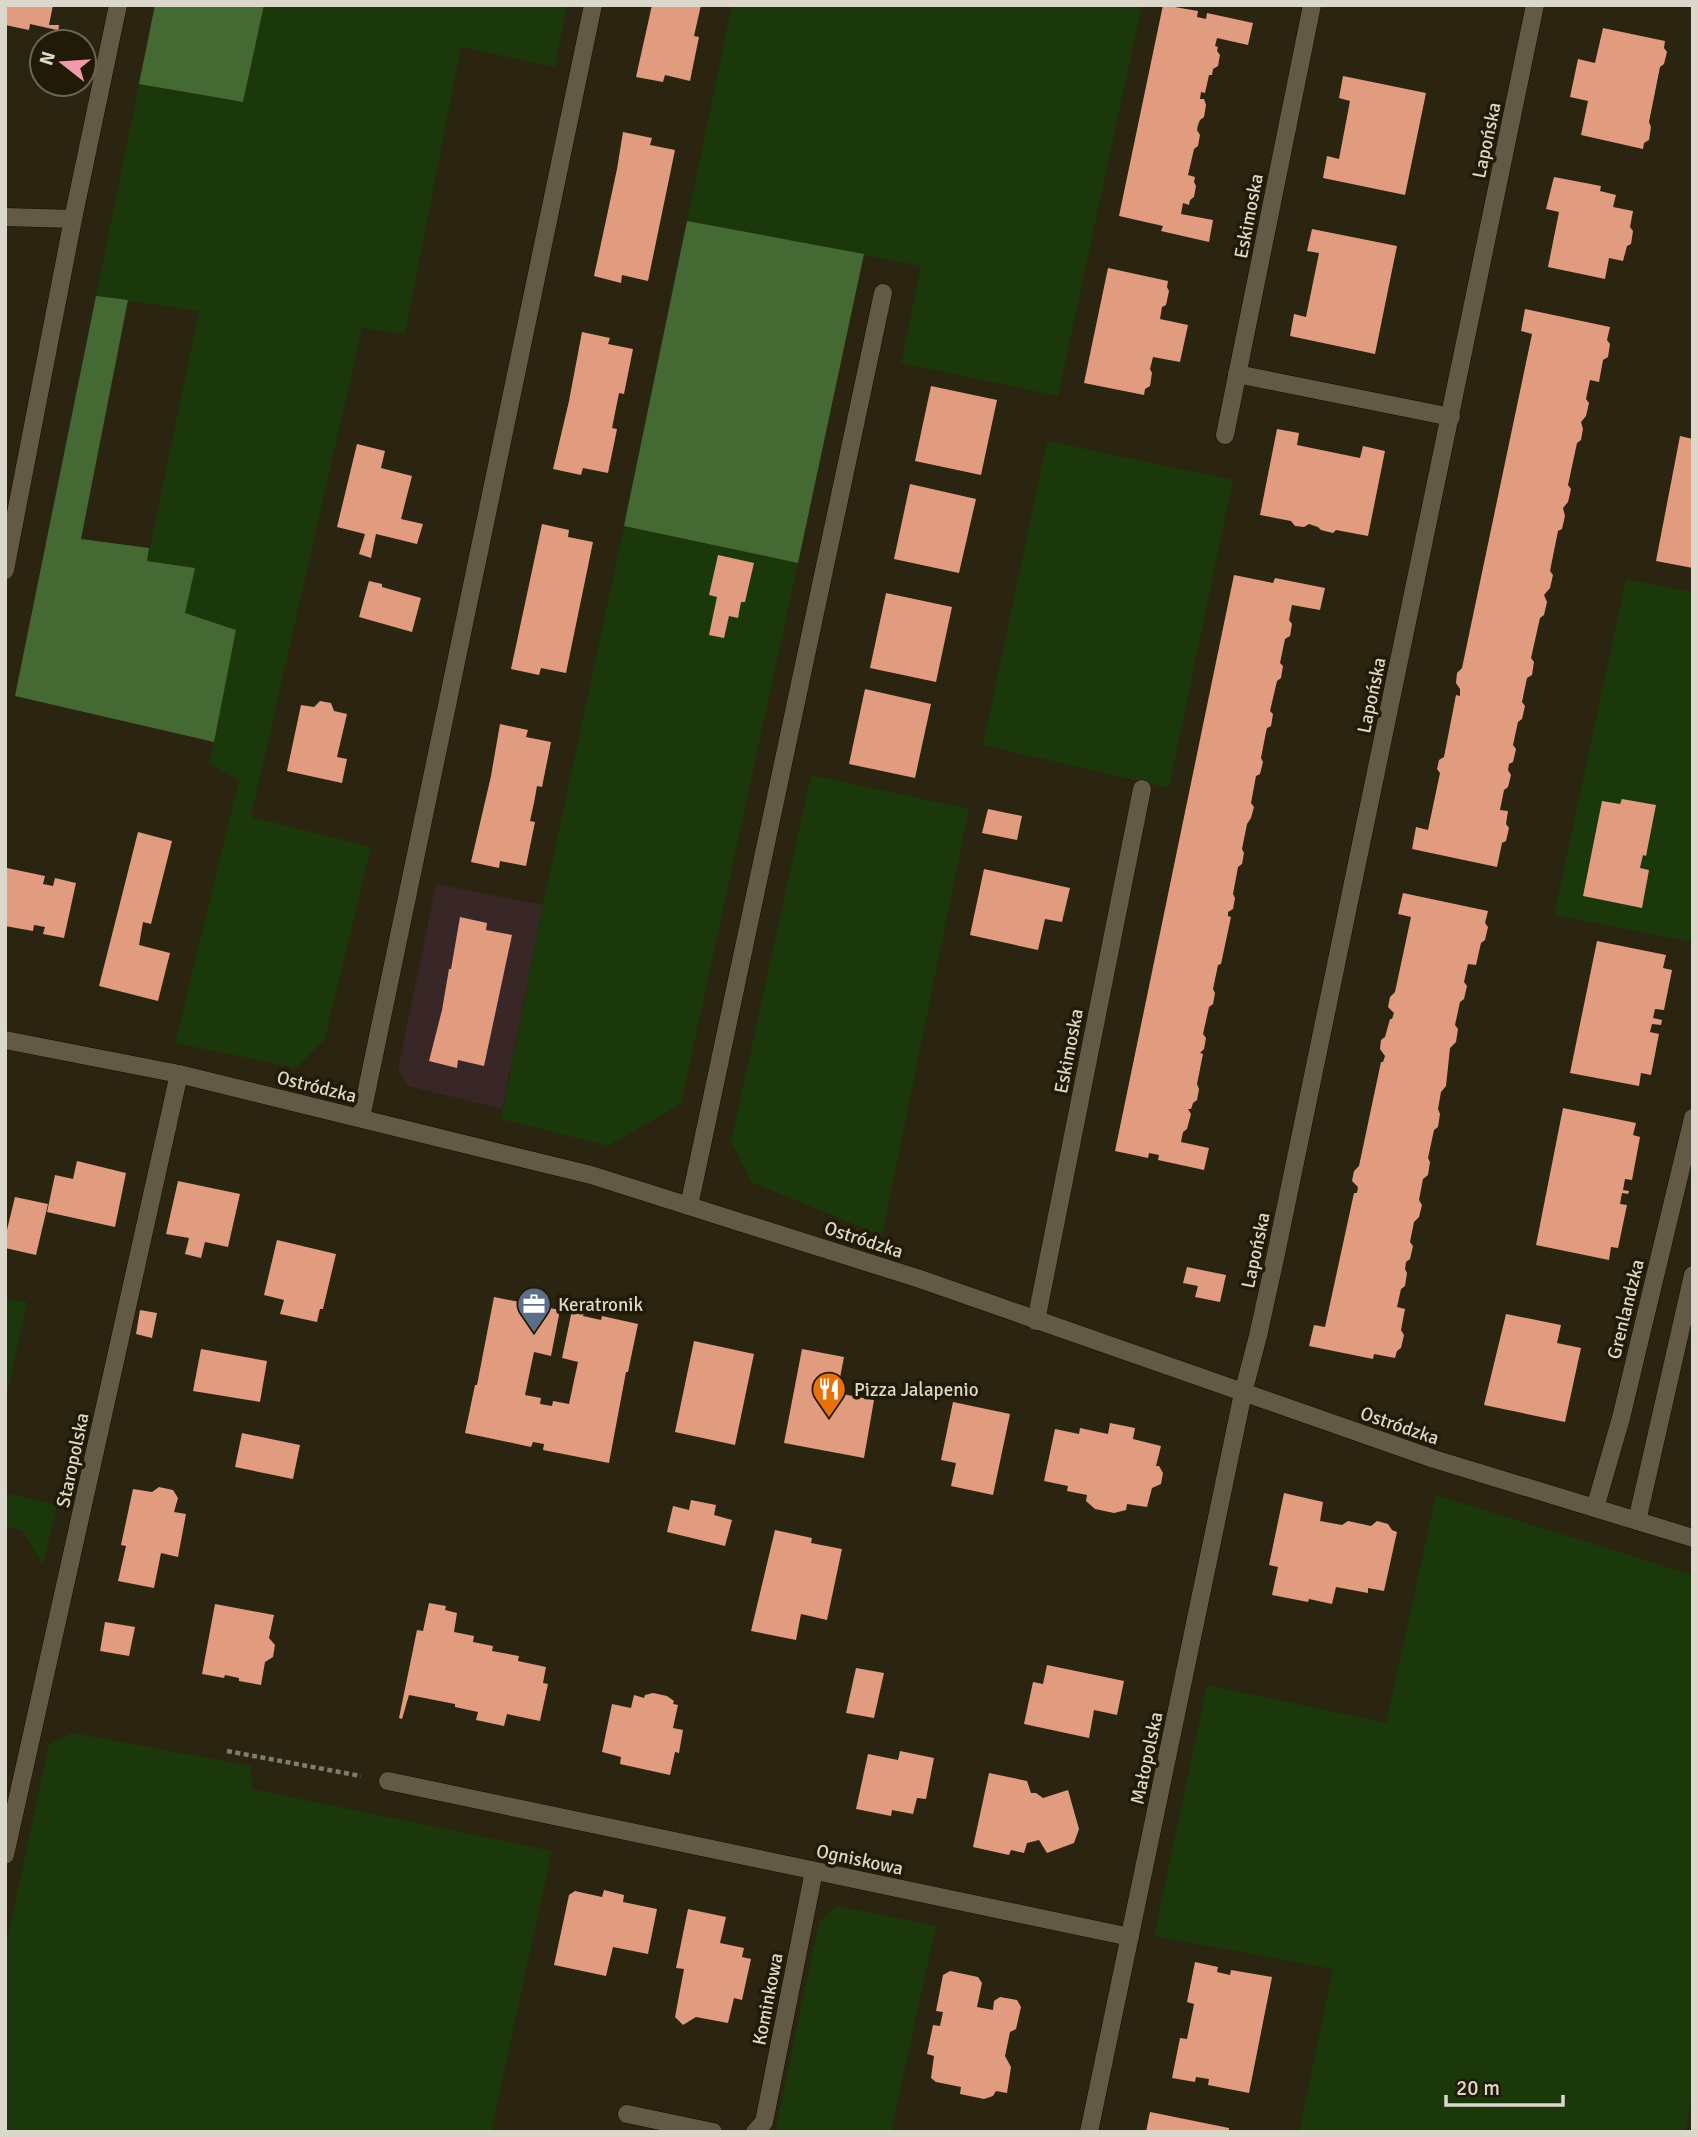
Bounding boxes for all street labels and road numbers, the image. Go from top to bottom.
street label: Lapońska [1467,100,1507,180]
street label: Eskimoska [1229,172,1269,261]
street label: Lapońska [1352,655,1392,735]
street label: Eskimoska [1049,1007,1089,1096]
street label: Ostródzka [274,1065,359,1108]
street label: Lapońska [1236,1210,1276,1290]
street label: Ostródzka [821,1216,906,1264]
street label: Grenlandzka [1602,1257,1650,1362]
street label: Ostródzka [1357,1401,1442,1451]
street label: Staropolska [51,1411,95,1510]
street label: Małopolska [1125,1710,1169,1807]
street label: Ogniskowa [814,1839,906,1881]
street label: Kominkowa [747,1951,789,2047]

